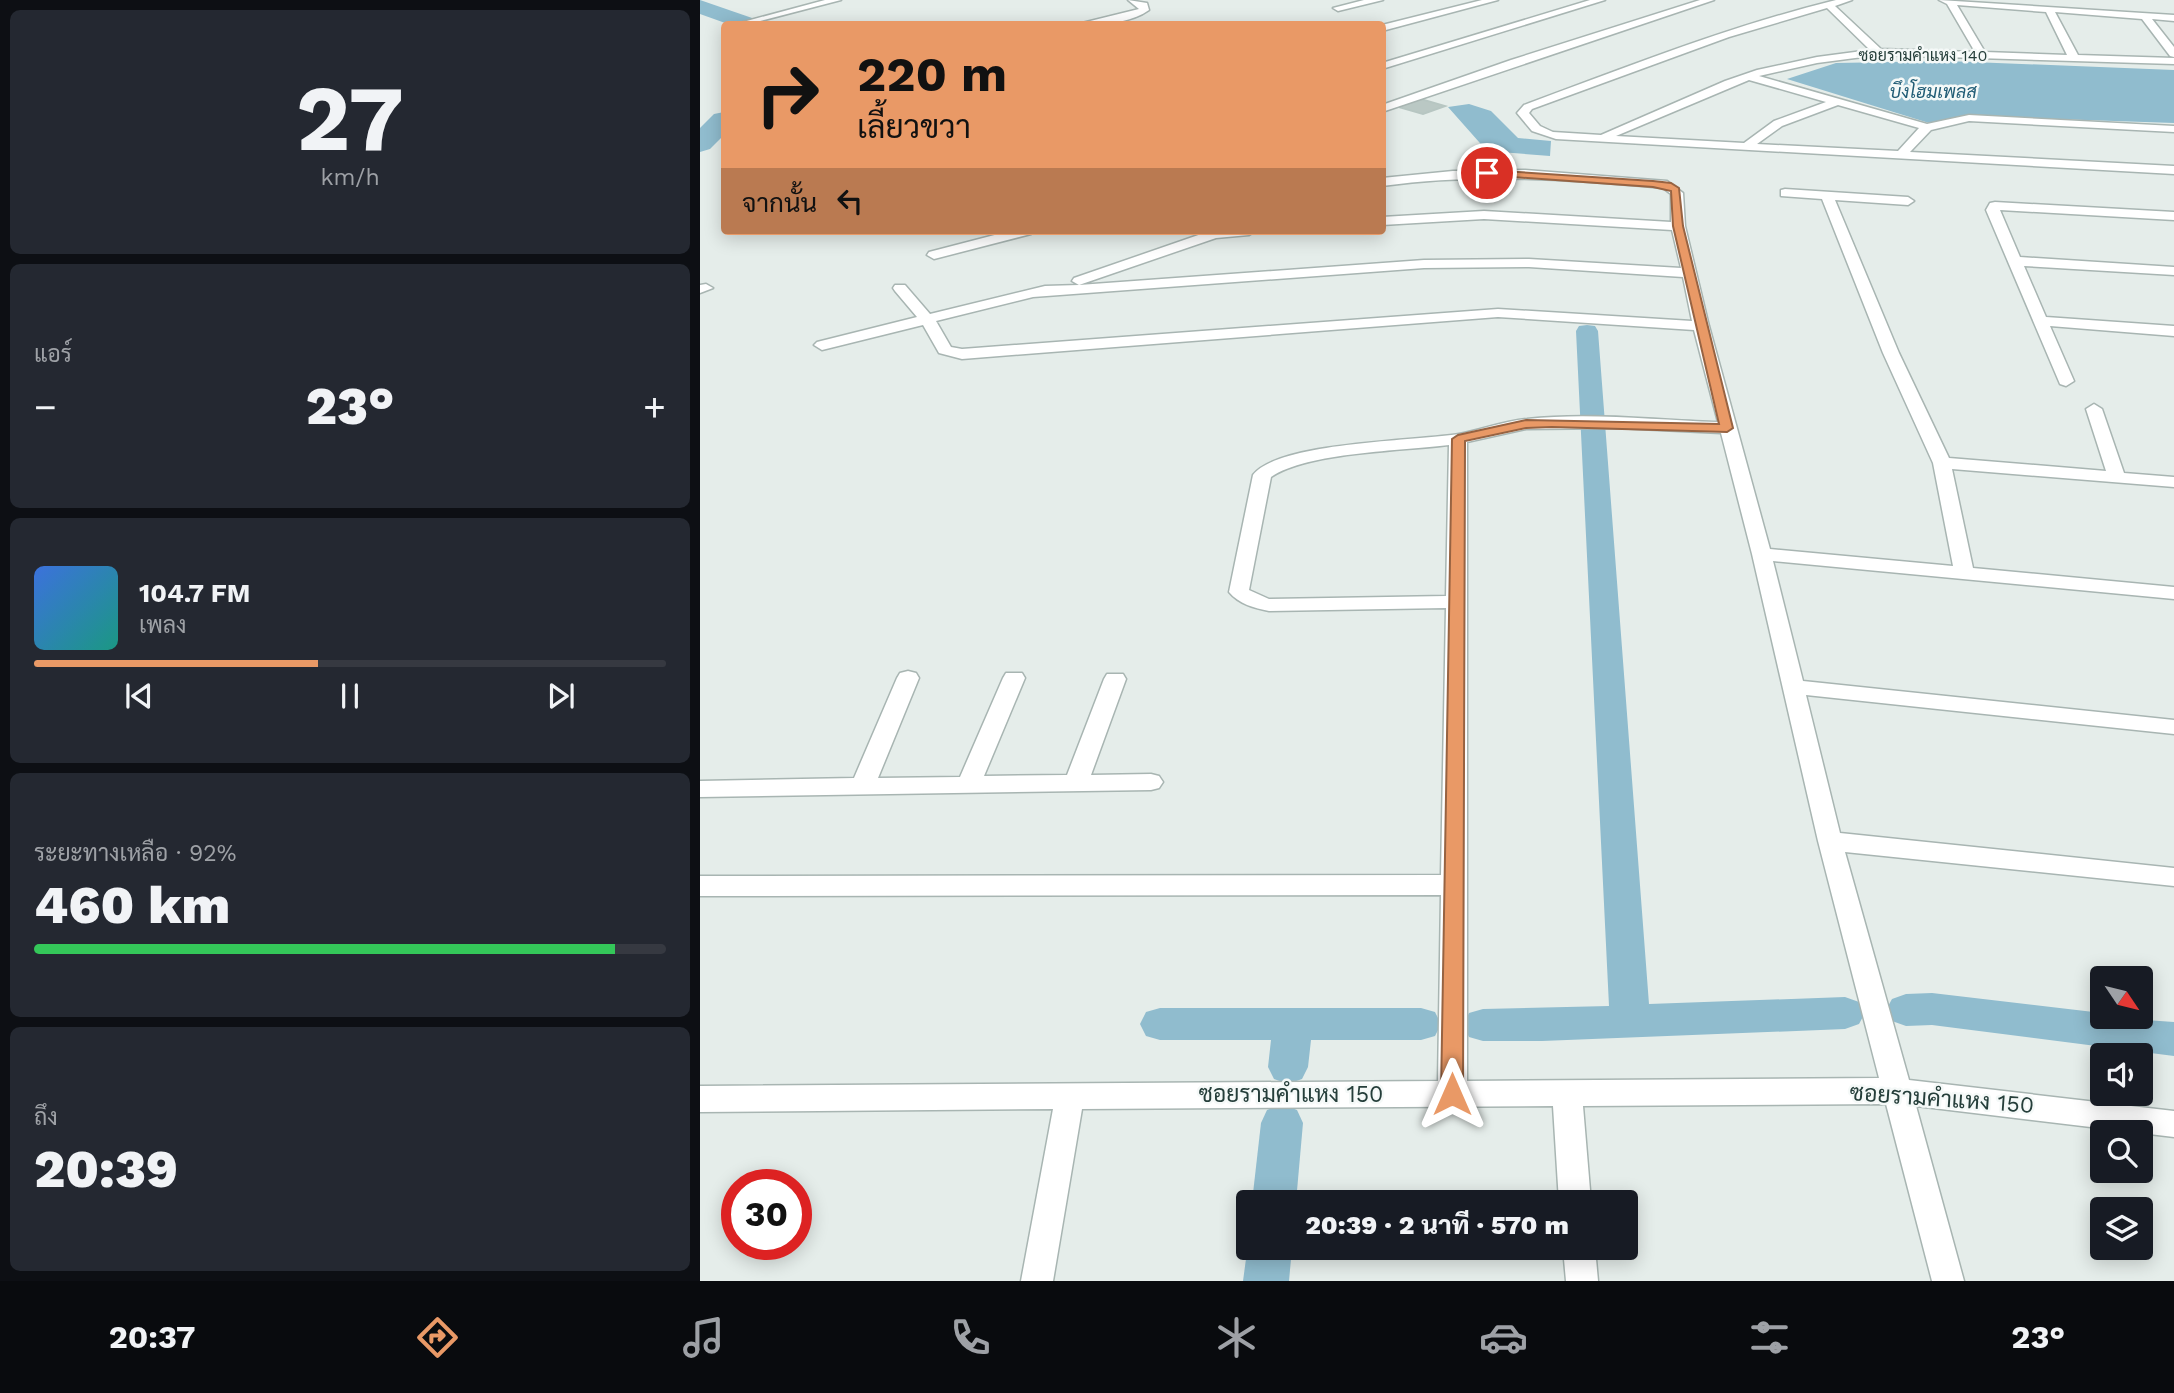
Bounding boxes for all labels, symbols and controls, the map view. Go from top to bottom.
text: 220 m [857,45,1007,103]
street label: ซอยรามคำแหง 140 [1859,46,1987,65]
icon: right [742,49,833,140]
text: 27 [296,65,404,172]
water label: บึงโฮมเพลส [1889,79,1977,102]
text: เลี้ยวขวา [857,108,971,146]
pin [1457,143,1517,203]
icon: arrive [1468,154,1506,192]
text: km/h [320,164,380,191]
icon: left [831,182,869,220]
text: จากนั้น [742,188,817,218]
text: แอร์ [34,341,72,368]
text: 23° [306,376,394,437]
text: − [34,385,57,429]
text: + [643,385,666,429]
text: 104.7 FM [139,578,250,608]
text: เพลง [139,612,186,639]
icon: previous [120,677,158,715]
icon: pause [331,677,369,715]
icon: next [542,677,580,715]
text: ระยะทางเหลือ · 92% [34,840,236,867]
text: 460 km [34,875,230,936]
north arrow [2090,966,2152,1029]
map controls [2090,966,2153,1260]
button: sound [2090,1043,2153,1106]
position arrow [1415,1057,1489,1131]
street label: ซอยรามคำแหง 150 [1849,1078,2035,1119]
street label: ซอยรามคำแหง 150 [1199,1080,1383,1108]
text: ถึง [34,1104,58,1131]
button: search [2090,1120,2153,1183]
text: 20:39 [34,1139,178,1200]
speed limit sign: 30 [721,1169,812,1260]
button: layers [2090,1197,2153,1260]
text: 20:39 · 2 นาที · 570 m [1305,1210,1569,1240]
icon: directions [413,1313,462,1362]
icon: music [679,1313,728,1362]
icon: phone [946,1313,995,1362]
icon: climate [1212,1313,1261,1362]
icon: car [1479,1313,1528,1362]
icon: filters [1745,1313,1794,1362]
text: 20:37 [109,1318,196,1356]
text: 23° [2011,1318,2065,1356]

